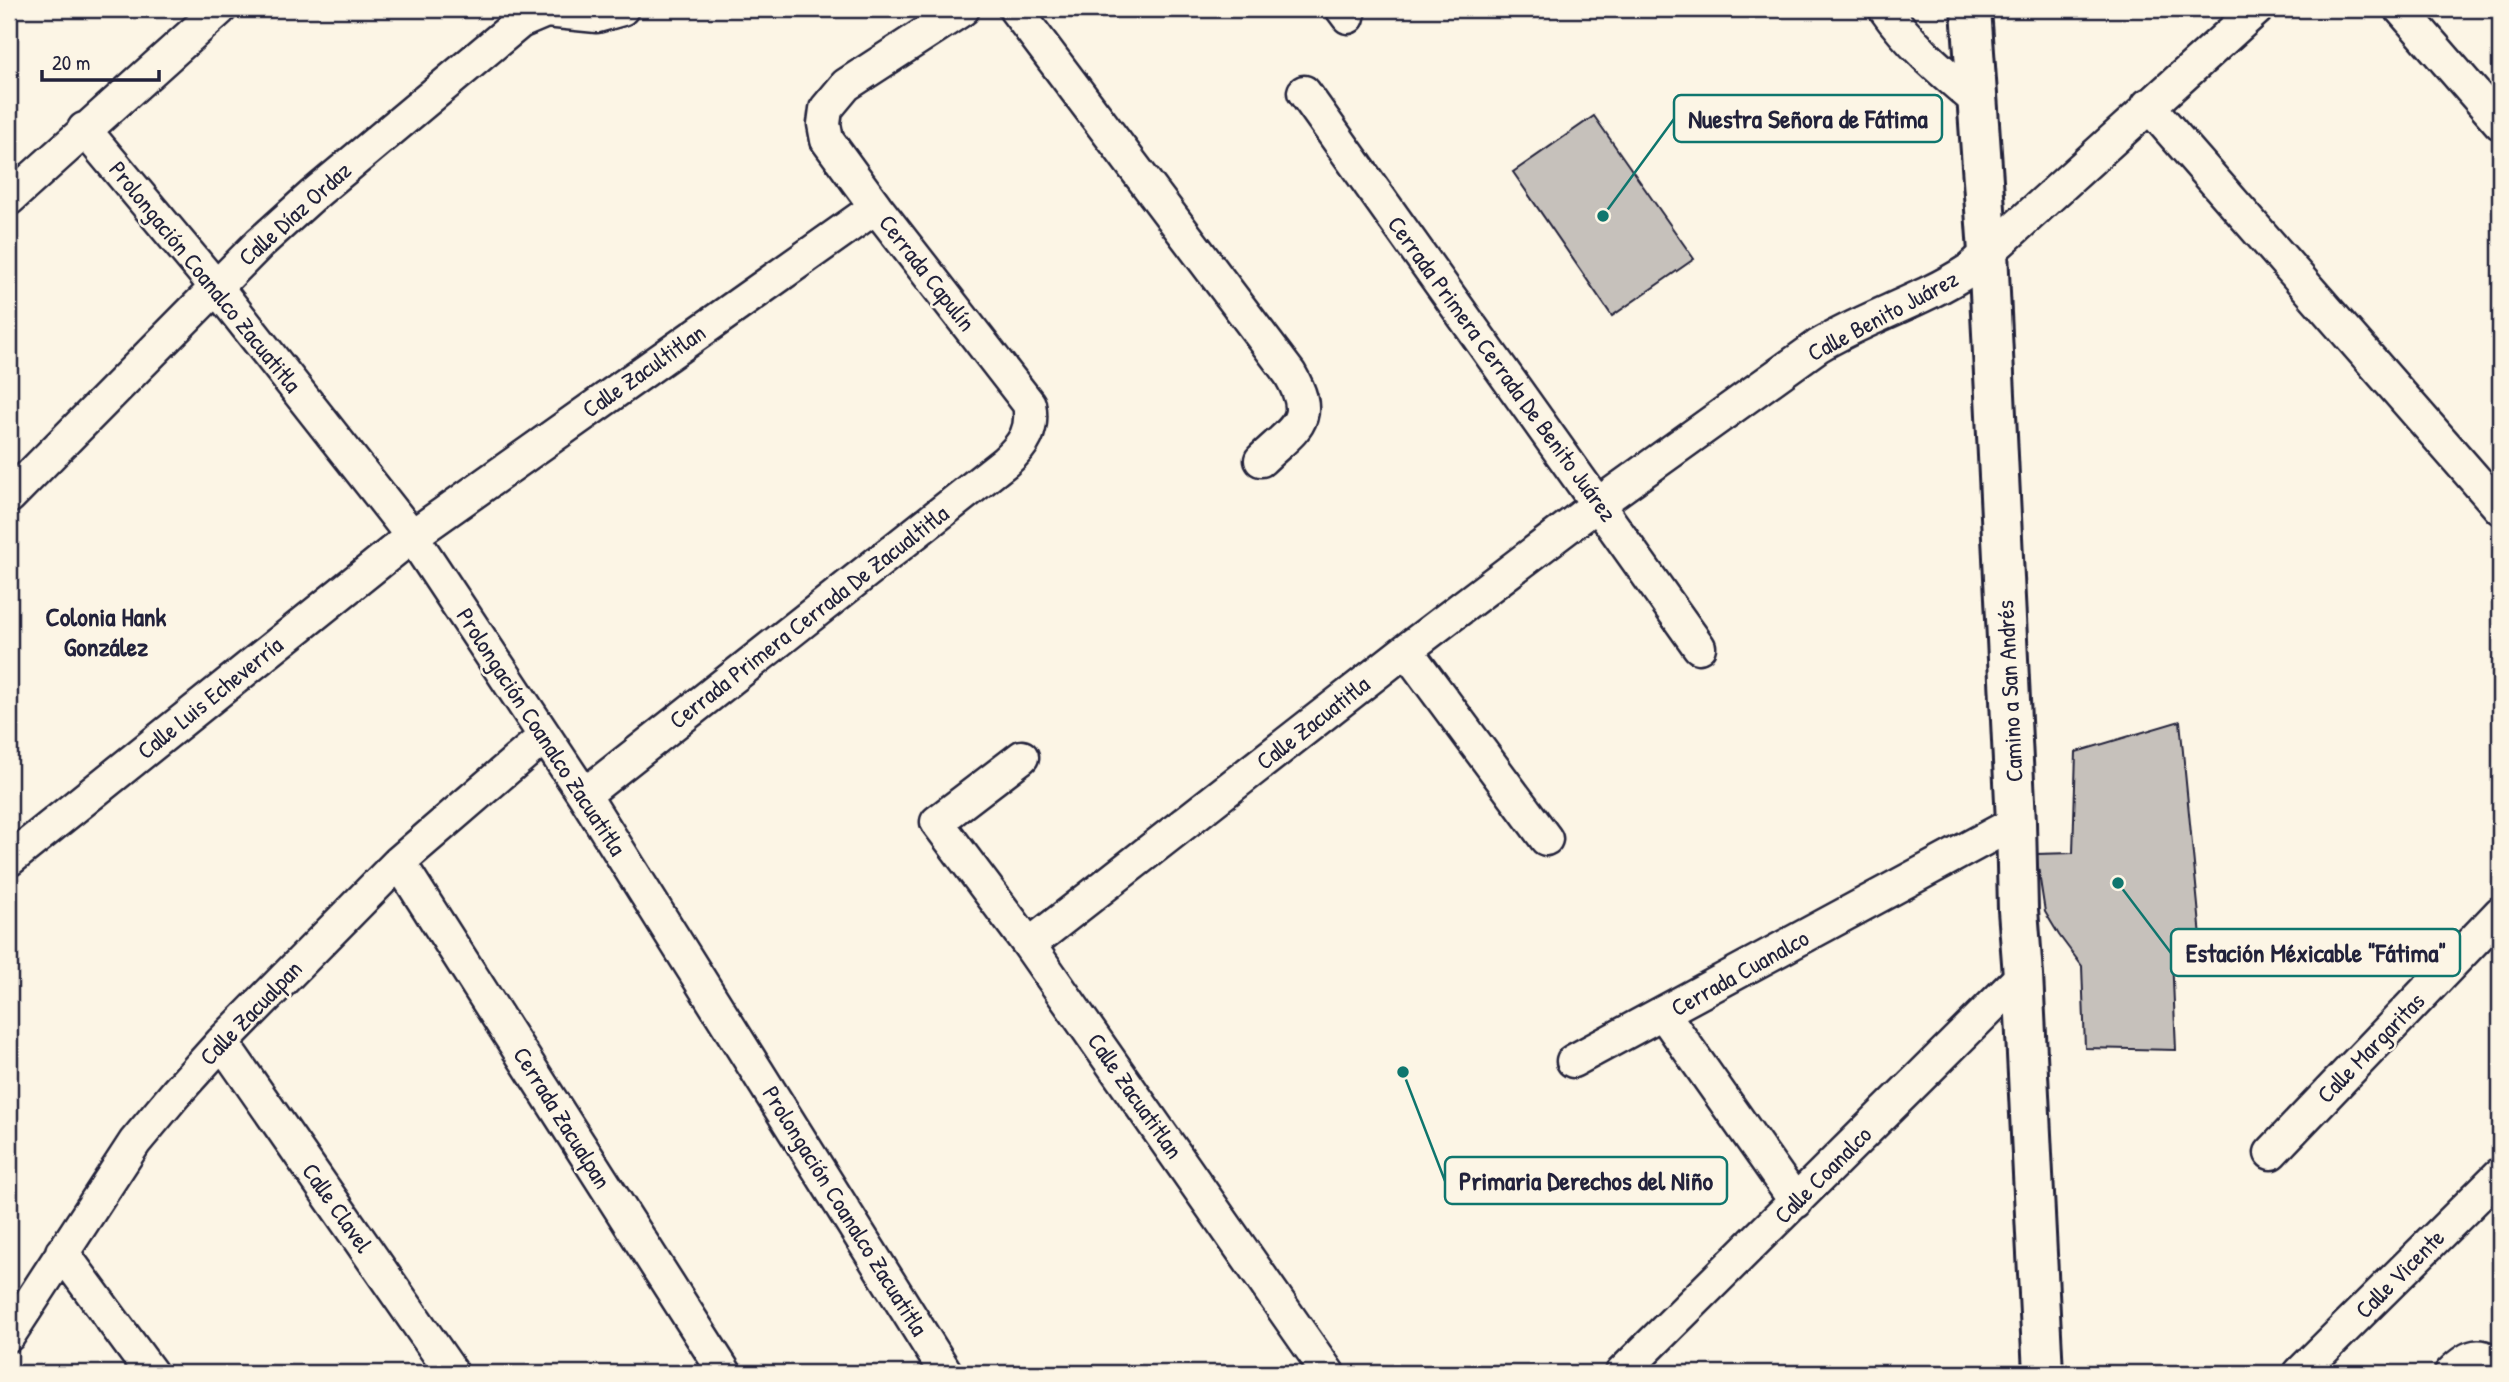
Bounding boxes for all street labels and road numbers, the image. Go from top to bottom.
street label: Prolongación Coanalco Zacuatitla [102,154,309,399]
street label: Calle Díaz Ordaz [231,154,358,273]
street label: Cerrada Capulín [872,207,983,337]
street label: Cerrada Primera Cerrada De Benito Juárez [1381,209,1625,528]
street label: Calle Benito Juárez [1802,262,1963,368]
street label: Calle Zacultitlan [576,316,711,424]
street label: Cerrada Primera Cerrada De Zacualtitla [662,497,955,735]
street label: Camino a San Andrés [1988,599,2030,783]
street label: Prolongación Coanalco Zacuatitla [450,601,634,861]
street label: Calle Luis Echeverría [130,629,289,766]
street label: Calle Zacuatitla [1249,668,1376,777]
street label: Cerrada Cuanalco [1665,921,1814,1023]
street label: Calle Zacualpan [192,953,309,1072]
street label: Calle Margaritas [2309,985,2431,1110]
street label: Calle Zacuatitlan [1081,1026,1191,1165]
street label: Cerrada Zacualpan [506,1040,619,1195]
street label: Prolongación Coanalco Zacuatitla [756,1079,936,1342]
street label: Calle Coanalco [1766,1118,1878,1230]
street label: Calle Clavel [295,1156,381,1259]
street label: Calle Vicente [2348,1221,2451,1325]

